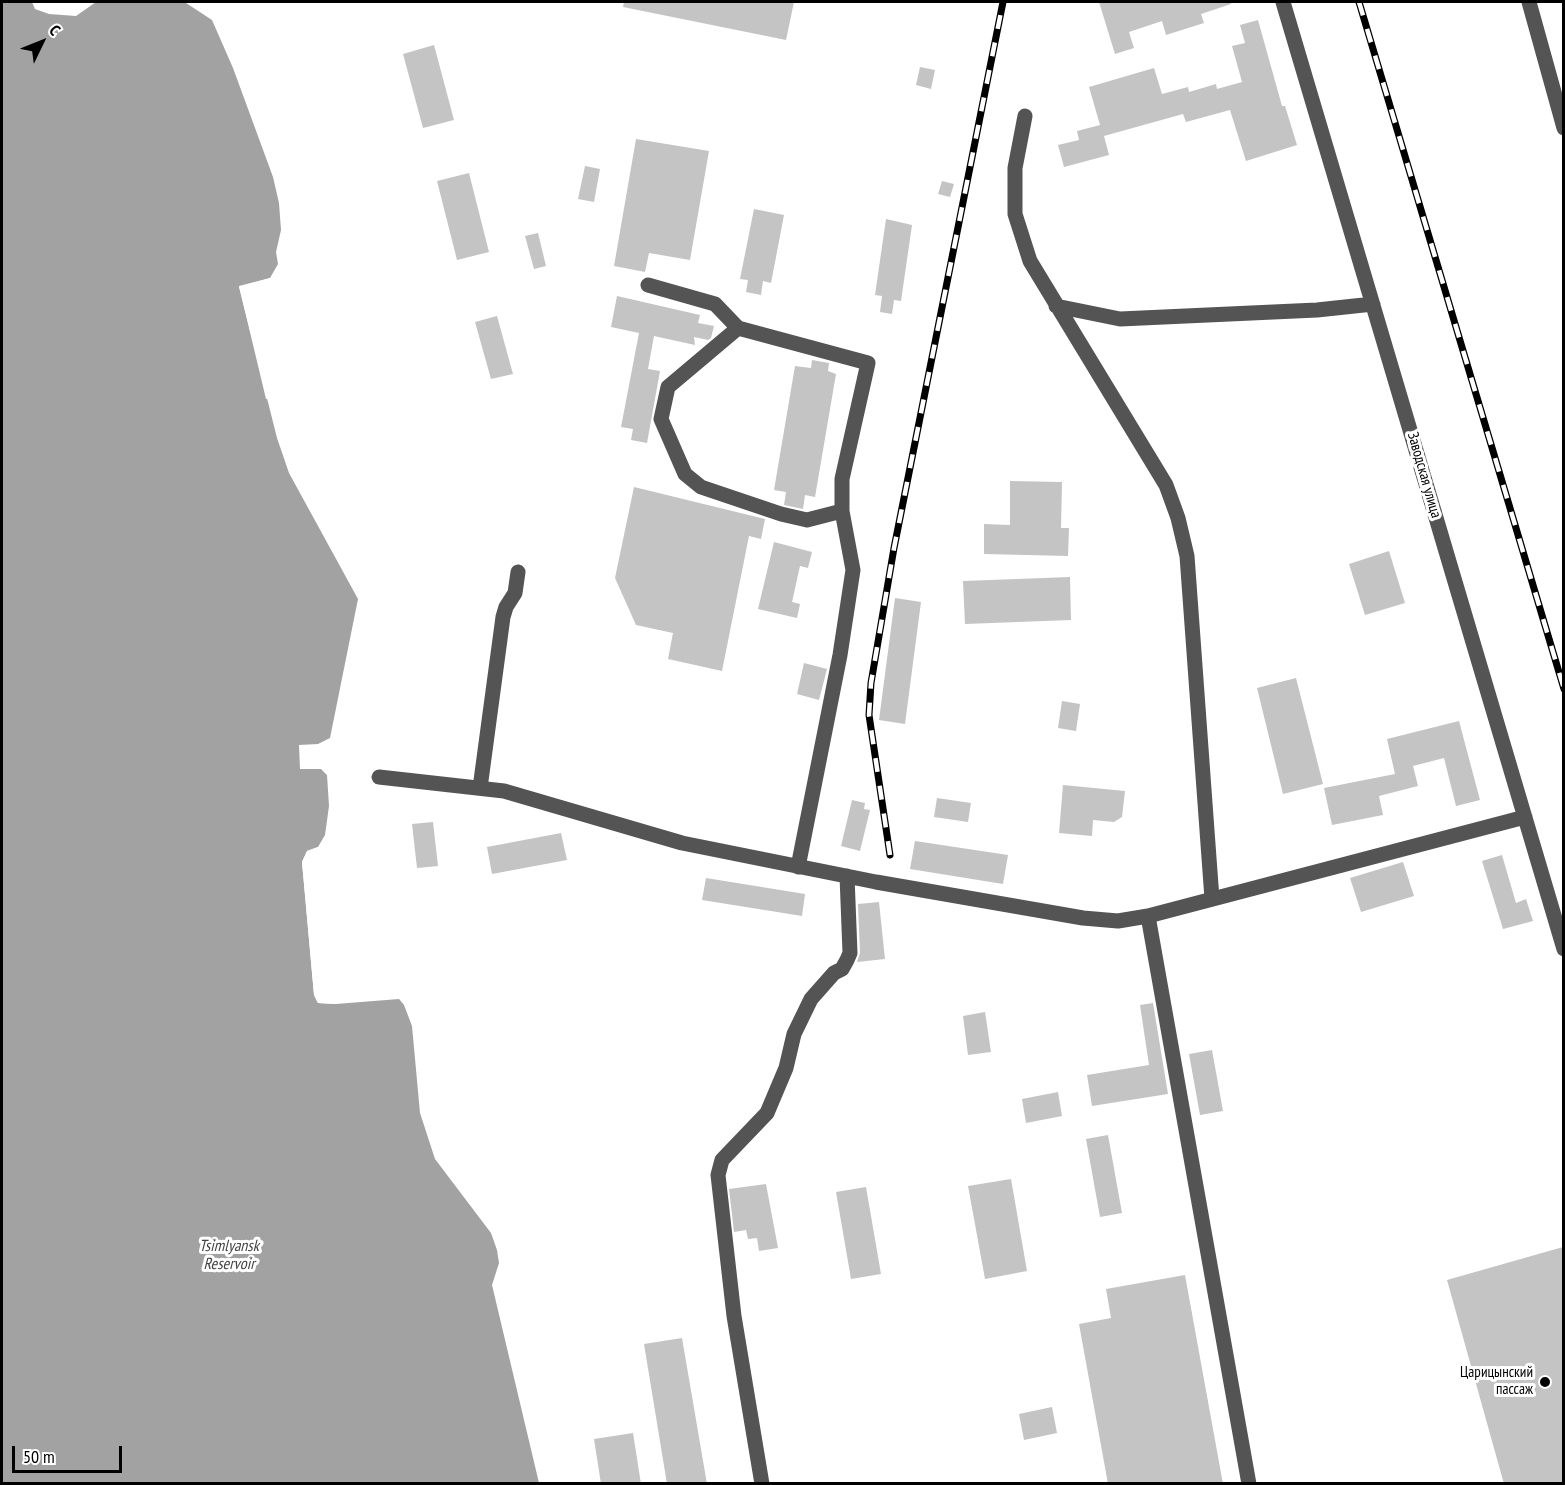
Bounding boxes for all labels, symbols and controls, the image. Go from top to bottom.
north arrow [12,12,72,72]
text: С [45,20,65,39]
street label: Заводская улица [1403,430,1445,520]
water label: Tsimlyansk Reservoir [199,1236,259,1274]
place label: Царицынский пассаж [1460,1364,1533,1399]
marker: Царицынский пассаж [1538,1375,1552,1389]
scale bar [15,1434,124,1472]
text: 50 m [23,1445,55,1468]

